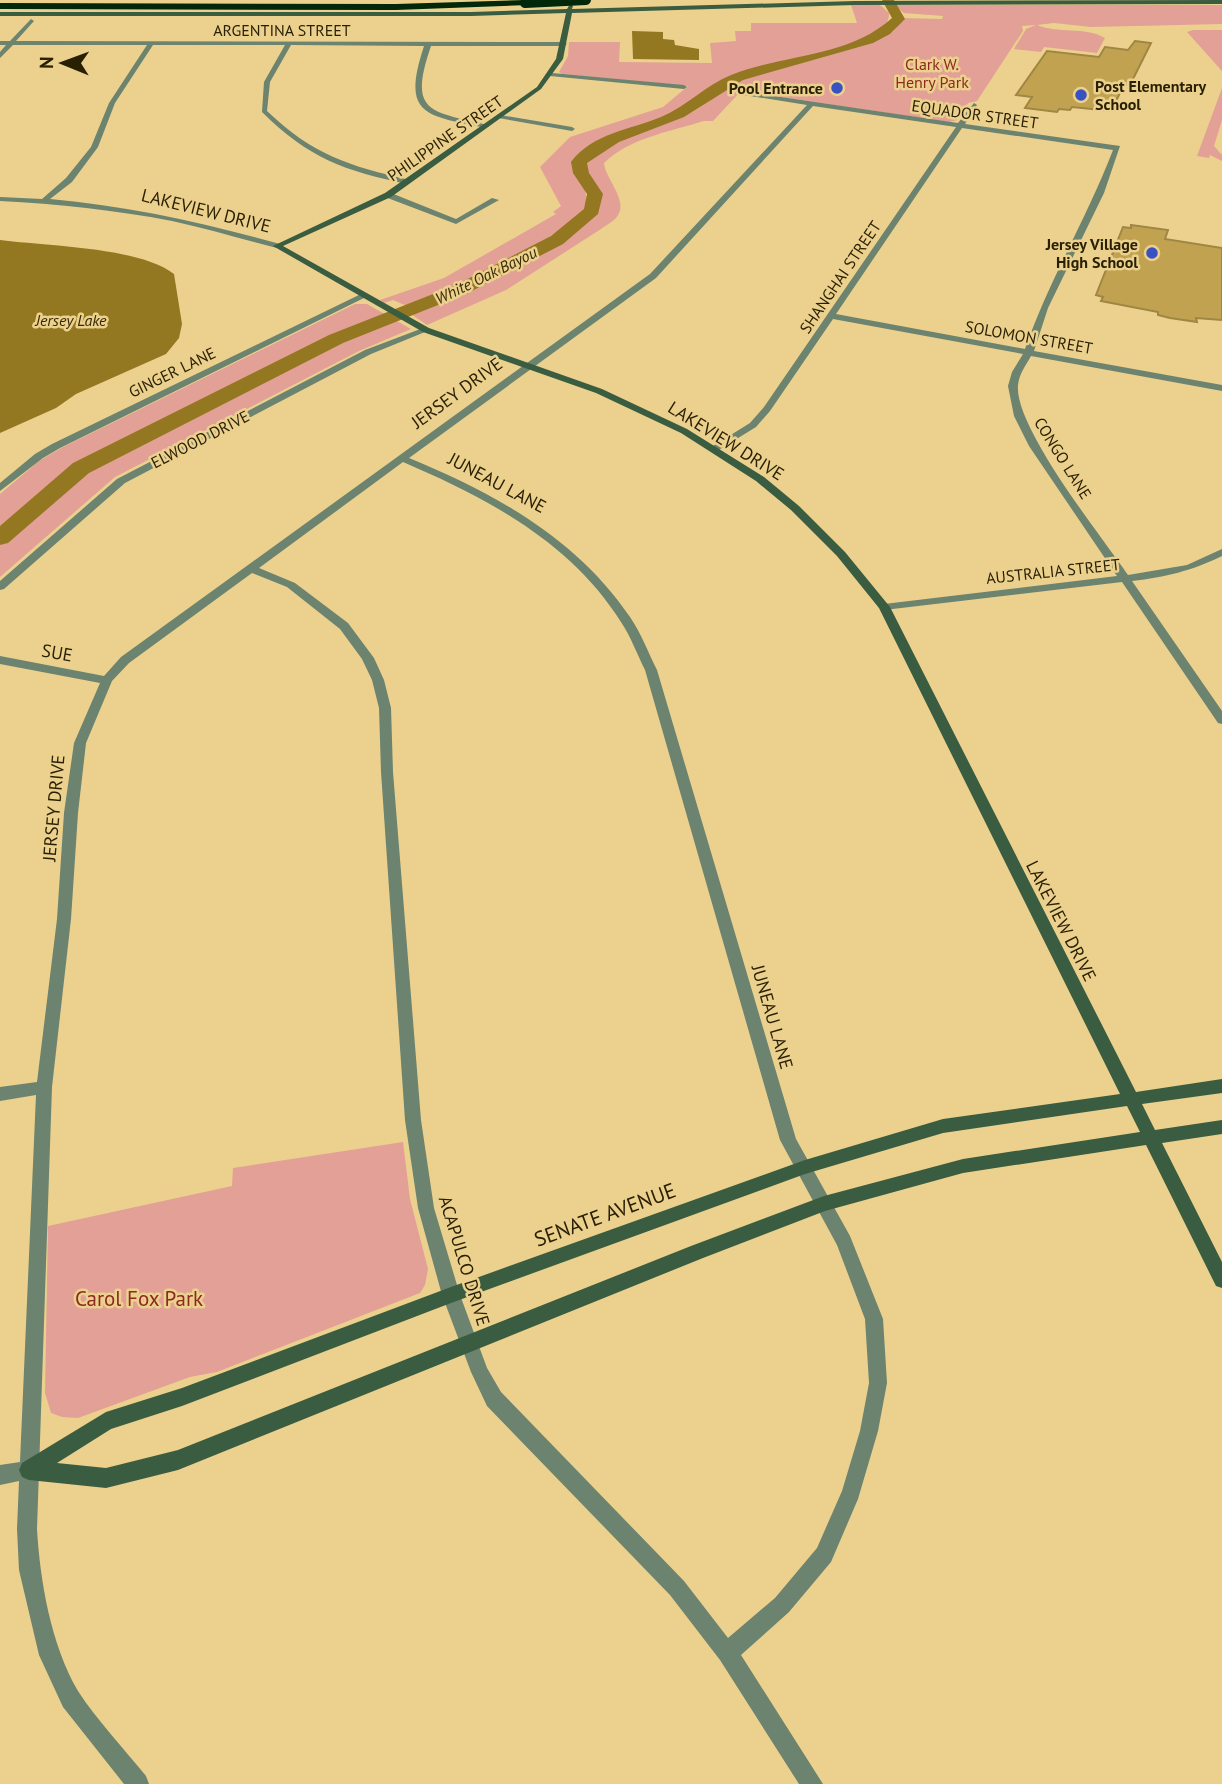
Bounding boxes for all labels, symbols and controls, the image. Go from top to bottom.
street label: ARGENTINA STREET [213,20,351,40]
north arrow [28,28,98,98]
park label: Clark W. Henry Park [895,54,969,92]
text: N [34,56,58,69]
place label: Post Elementary School [1095,76,1207,114]
place label: Pool Entrance [729,78,823,98]
marker: Pool Entrance [829,80,845,96]
marker: Post Elementary School [1073,87,1089,103]
street label: PHILIPPINE STREET [383,91,507,185]
street label: EQUADOR STREET [911,95,1040,133]
street label: LAKEVIEW DRIVE [139,183,273,238]
street label: SHANGHAI STREET [795,217,885,337]
place label: Jersey Village High School [1045,234,1138,272]
water label: White Oak Bayou [432,242,540,308]
marker: Jersey Village High School [1144,245,1160,261]
water label: Jersey Lake [34,310,107,330]
street label: SOLOMON STREET [964,316,1094,358]
street label: GINGER LANE [125,342,219,402]
street label: JERSEY DRIVE [406,352,507,434]
street label: LAKEVIEW DRIVE [664,396,789,485]
street label: ELWOOD DRIVE [148,406,252,472]
street label: CONGO LANE [1030,413,1096,503]
street label: JUNEAU LANE [443,447,550,518]
street label: AUSTRALIA STREET [985,554,1121,588]
street label: SUE [40,638,74,667]
street label: JERSEY DRIVE [37,754,70,863]
street label: LAKEVIEW DRIVE [1021,857,1102,985]
street label: JUNEAU LANE [746,961,798,1072]
street label: SENATE AVENUE [530,1176,679,1253]
street label: ACAPULCO DRIVE [434,1193,495,1329]
park label: Carol Fox Park [75,1285,203,1312]

